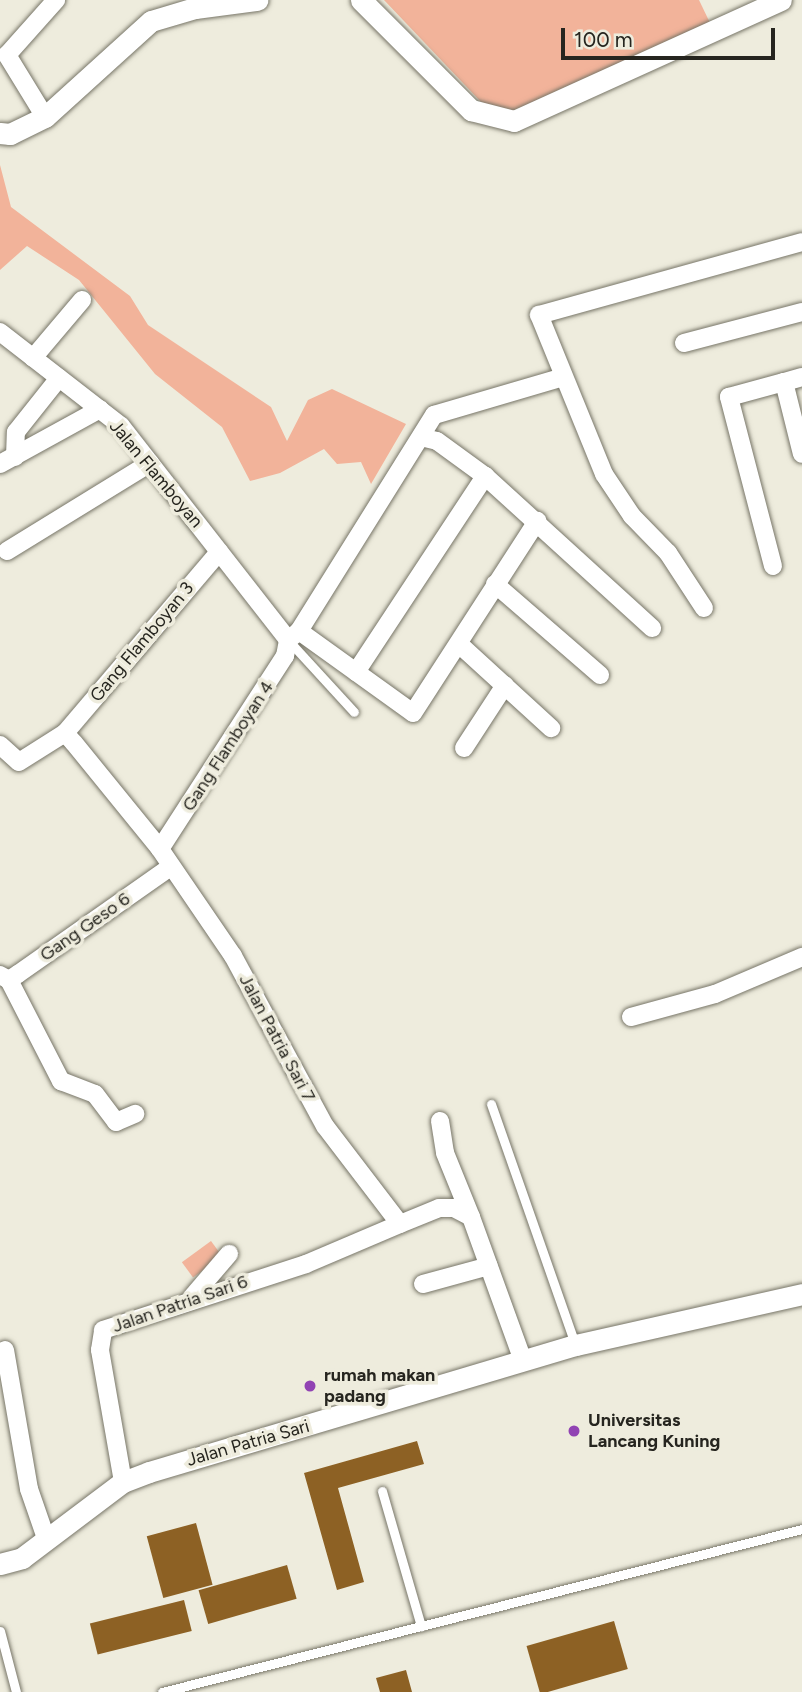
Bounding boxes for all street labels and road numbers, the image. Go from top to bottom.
street label: Jalan Flamboyan [105,416,207,532]
street label: Gang Flamboyan 3 [86,578,198,706]
street label: Gang Flamboyan 4 [178,677,278,815]
street label: Gang Geso 6 [36,888,134,966]
street label: Jalan Patria Sari 7 [234,971,320,1105]
street label: Jalan Patria Sari 6 [110,1271,250,1337]
street label: Jalan Patria Sari [184,1415,312,1471]

